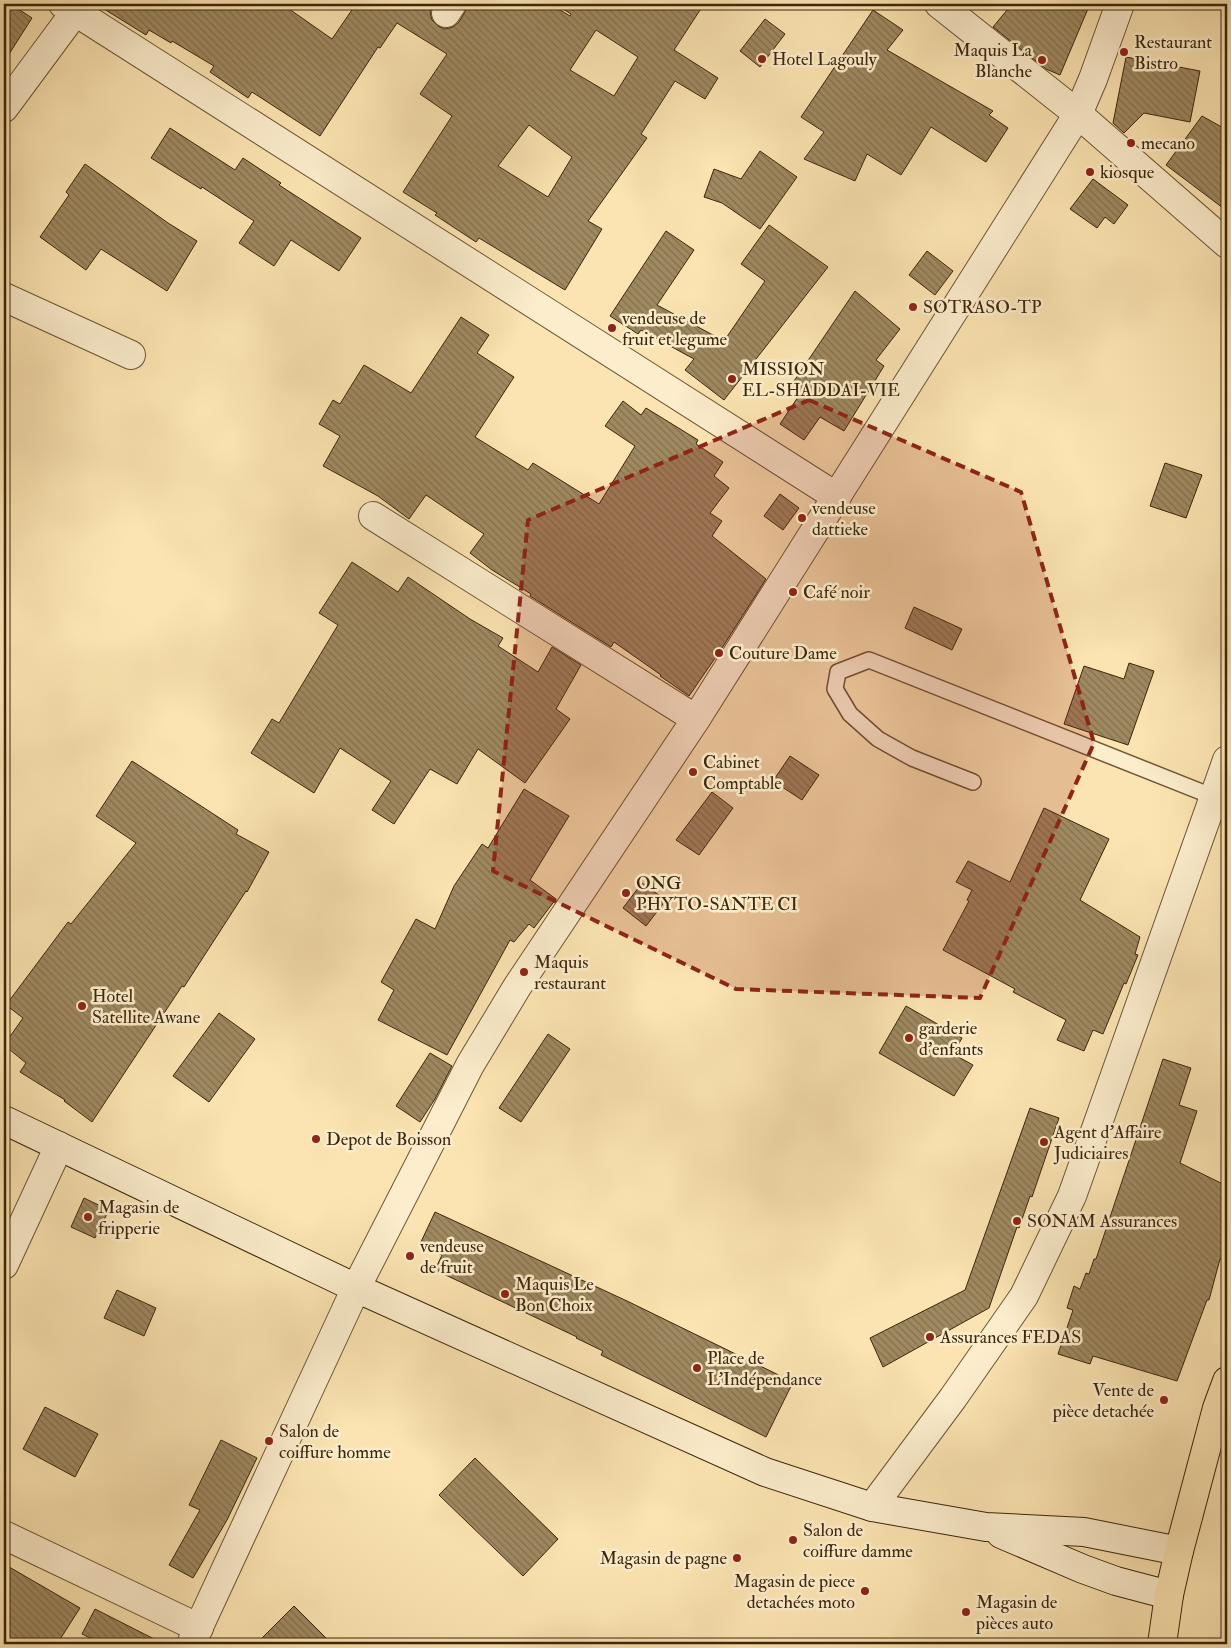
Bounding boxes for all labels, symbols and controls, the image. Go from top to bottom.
place label: Restaurant Bistro [1134,31,1212,75]
place label: Maquis La Blanche [953,39,1033,83]
marker: Restaurant Bistro [1118,46,1130,58]
place label: Hotel Lagouly [772,48,878,71]
marker: Hotel Lagouly [756,53,768,65]
marker: Maquis La Blanche [1036,54,1048,66]
place label: mecano [1141,132,1195,155]
marker: mecano [1125,137,1137,149]
place label: kiosque [1100,161,1155,184]
marker: kiosque [1084,166,1096,178]
place label: SOTRASO-TP [923,296,1042,319]
marker: SOTRASO-TP [907,301,919,313]
place label: vendeuse de fruit et legume [621,307,728,351]
marker: vendeuse de fruit et legume [606,322,618,334]
place label: MISSION EL-SHADDAI-VIE [742,358,900,402]
marker: MISSION EL-SHADDAI-VIE [726,373,738,385]
place label: vendeuse dattieke [811,497,876,541]
marker: vendeuse dattieke [796,512,808,524]
place label: Café noir [803,581,870,604]
marker: Café noir [787,586,799,598]
place label: Couture Dame [729,642,837,665]
marker: Couture Dame [713,647,725,659]
place label: Cabinet Comptable [703,751,782,795]
marker: Cabinet Comptable [687,766,699,778]
place label: ONG PHYTO-SANTE CI [636,872,798,916]
marker: ONG PHYTO-SANTE CI [620,887,632,899]
place label: Maquis restaurant [534,951,606,995]
marker: Maquis restaurant [518,966,530,978]
place label: Hotel Satellite Awane [92,985,201,1029]
marker: Hotel Satellite Awane [76,1000,88,1012]
place label: garderie d'enfants [919,1017,983,1061]
marker: garderie d'enfants [903,1032,915,1044]
place label: Agent d'Affaire Judiciaires [1053,1121,1162,1165]
place label: Depot de Boisson [326,1128,451,1151]
marker: Depot de Boisson [310,1133,322,1145]
marker: Agent d'Affaire Judiciaires [1038,1136,1050,1148]
place label: Magasin de fripperie [98,1196,180,1240]
place label: SONAM Assurances [1027,1210,1177,1233]
marker: Magasin de fripperie [82,1211,94,1223]
marker: SONAM Assurances [1011,1215,1023,1227]
place label: vendeuse de fruit [419,1235,484,1279]
marker: vendeuse de fruit [404,1250,416,1262]
place label: Maquis Le Bon Choix [515,1273,594,1317]
marker: Maquis Le Bon Choix [499,1288,511,1300]
place label: Assurances FEDAS [939,1326,1081,1349]
marker: Assurances FEDAS [924,1331,936,1343]
place label: Place de L'Indépendance [707,1347,822,1391]
marker: Place de L'Indépendance [691,1362,703,1374]
place label: Vente de pièce detachée [1052,1379,1154,1423]
marker: Vente de pièce detachée [1158,1394,1170,1406]
place label: Salon de coiffure homme [279,1420,391,1464]
marker: Salon de coiffure homme [263,1435,275,1447]
place label: Salon de coiffure damme [803,1519,913,1563]
marker: Salon de coiffure damme [787,1534,799,1546]
place label: Magasin de pagne [600,1547,727,1570]
marker: Magasin de pagne [731,1552,743,1564]
place label: Magasin de piece detachées moto [734,1570,855,1614]
marker: Magasin de piece detachées moto [859,1585,871,1597]
place label: Magasin de pièces auto [975,1591,1058,1635]
marker: Magasin de pièces auto [960,1606,972,1618]

